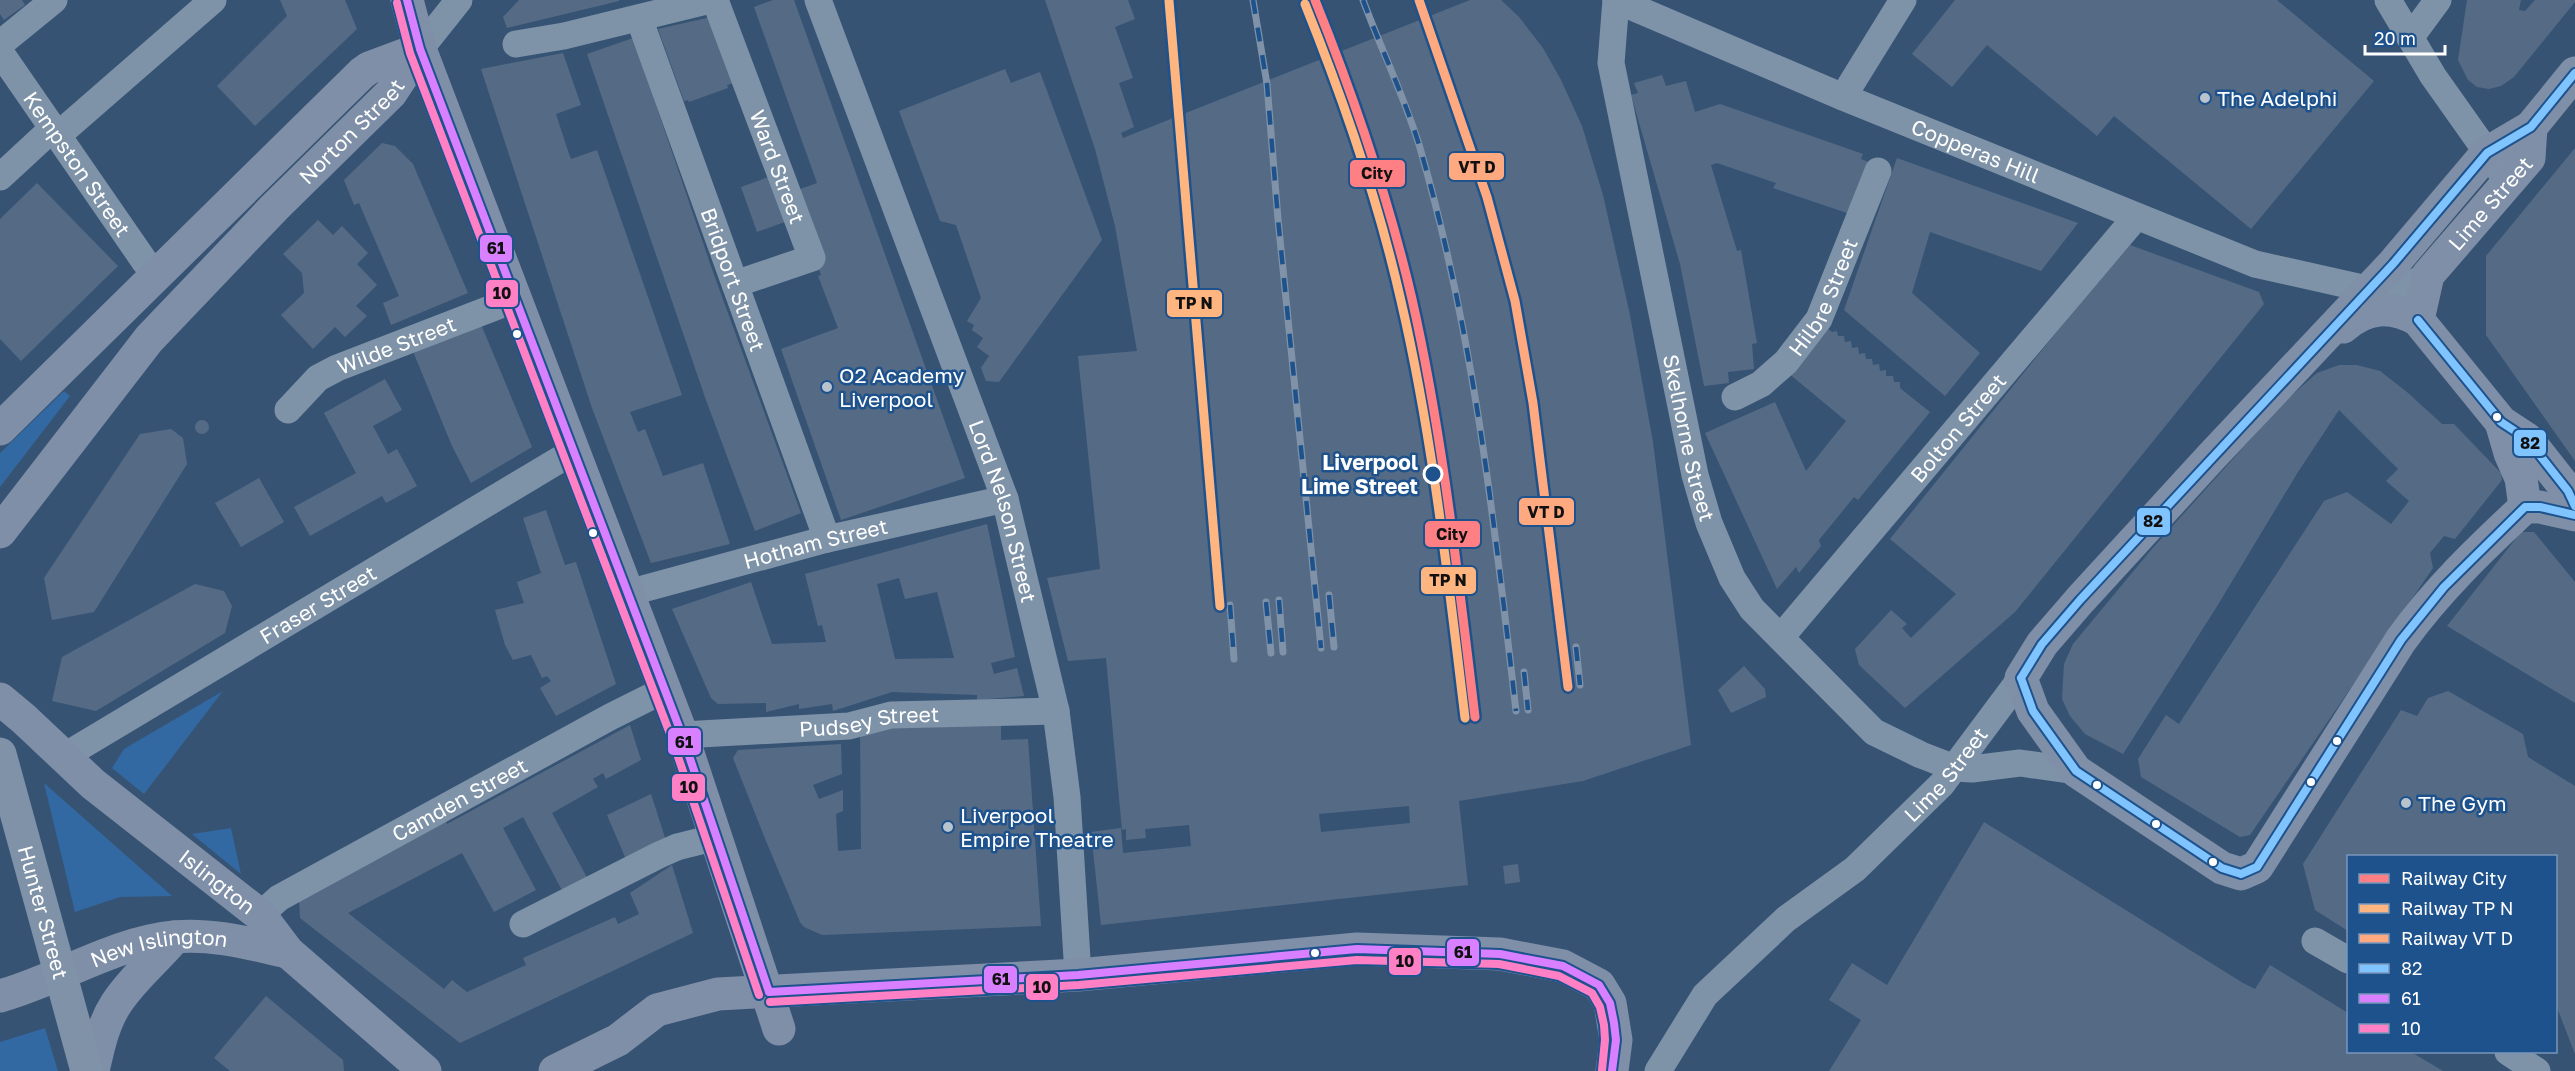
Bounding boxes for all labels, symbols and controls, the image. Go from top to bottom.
scale bar [2365,18,2444,56]
text: 20 m [2374,27,2416,49]
street label: Norton Street [293,74,410,189]
place label: The Adelphi [2217,85,2338,111]
street label: Kempston Street [18,86,136,241]
marker: The Adelphi [2198,91,2212,105]
street label: Ward Street [744,106,811,227]
street label: Copperas Hill [1908,113,2044,188]
street label: Lime Street [2442,151,2538,256]
line badge: VT D [1448,152,1505,181]
text: VT D [1458,157,1496,177]
line badge: City [1349,159,1406,188]
text: City [1361,163,1393,183]
street label: Bridport Street [696,204,771,355]
line badge: 61 [479,234,513,263]
street label: Hilbre Street [1782,234,1863,361]
text: 61 [487,238,505,258]
line badge: 10 [485,279,519,308]
text: 10 [493,283,511,303]
line badge: TP N [1166,289,1223,318]
text: TP N [1175,293,1213,313]
street label: Wilde Street [333,311,459,380]
unlabelled marker [511,328,523,340]
street label: Skelhorne Street [1658,352,1721,524]
place label: O2 Academy Liverpool [839,362,964,412]
street label: Bolton Street [1905,368,2011,487]
marker: O2 Academy Liverpool [820,380,834,394]
unlabelled marker [2491,411,2503,423]
street label: Lord Nelson Street [963,416,1042,605]
line badge: 82 [2513,429,2547,457]
text: 82 [2520,433,2540,453]
place label: Liverpool Lime Street [1301,449,1418,499]
marker: Liverpool Lime Street [1423,464,1443,484]
line badge: VT D [1518,497,1575,526]
text: VT D [1527,502,1565,522]
line badge: 82 [2136,507,2171,536]
text: 82 [2143,511,2163,531]
street label: Hotham Street [740,513,890,574]
line badge: City [1424,520,1481,548]
text: City [1436,524,1468,544]
unlabelled marker [587,527,599,539]
street label: Fraser Street [255,560,381,649]
line badge: TP N [1420,566,1477,595]
text: TP N [1429,570,1467,590]
street label: Pudsey Street [798,701,939,742]
street label: Lime Street [1898,722,1993,827]
line badge: 61 [667,727,702,756]
text: 61 [675,732,693,752]
unlabelled marker [2331,735,2343,747]
street label: Camden Street [387,752,531,847]
line badge: 10 [671,773,706,802]
unlabelled marker [2305,776,2317,788]
text: 10 [680,777,698,797]
unlabelled marker [2091,779,2103,791]
place label: The Gym [2418,790,2507,816]
marker: The Gym [2399,796,2413,810]
place label: Liverpool Empire Theatre [960,802,1114,852]
unlabelled marker [2150,818,2162,830]
marker: Liverpool Empire Theatre [941,820,955,834]
street label: Hunter Street [13,842,74,982]
street label: Islington [174,844,261,919]
legend [2347,855,2557,1053]
unlabelled marker [2207,856,2219,868]
text: Railway City [2401,867,2507,889]
text: Railway TP N [2401,897,2513,919]
street label: New Islington [86,923,229,973]
text: Railway VT D [2401,927,2513,949]
line badge: 61 [1446,938,1480,967]
text: 61 [1454,942,1472,962]
unlabelled marker [1309,947,1321,959]
line badge: 10 [1388,947,1422,976]
text: 10 [1396,951,1414,971]
text: 82 [2401,957,2422,979]
line badge: 61 [983,965,1018,994]
text: 61 [992,969,1010,989]
line badge: 10 [1025,973,1059,1001]
text: 10 [1033,977,1051,997]
text: 61 [2401,987,2421,1009]
text: 10 [2401,1017,2421,1039]

